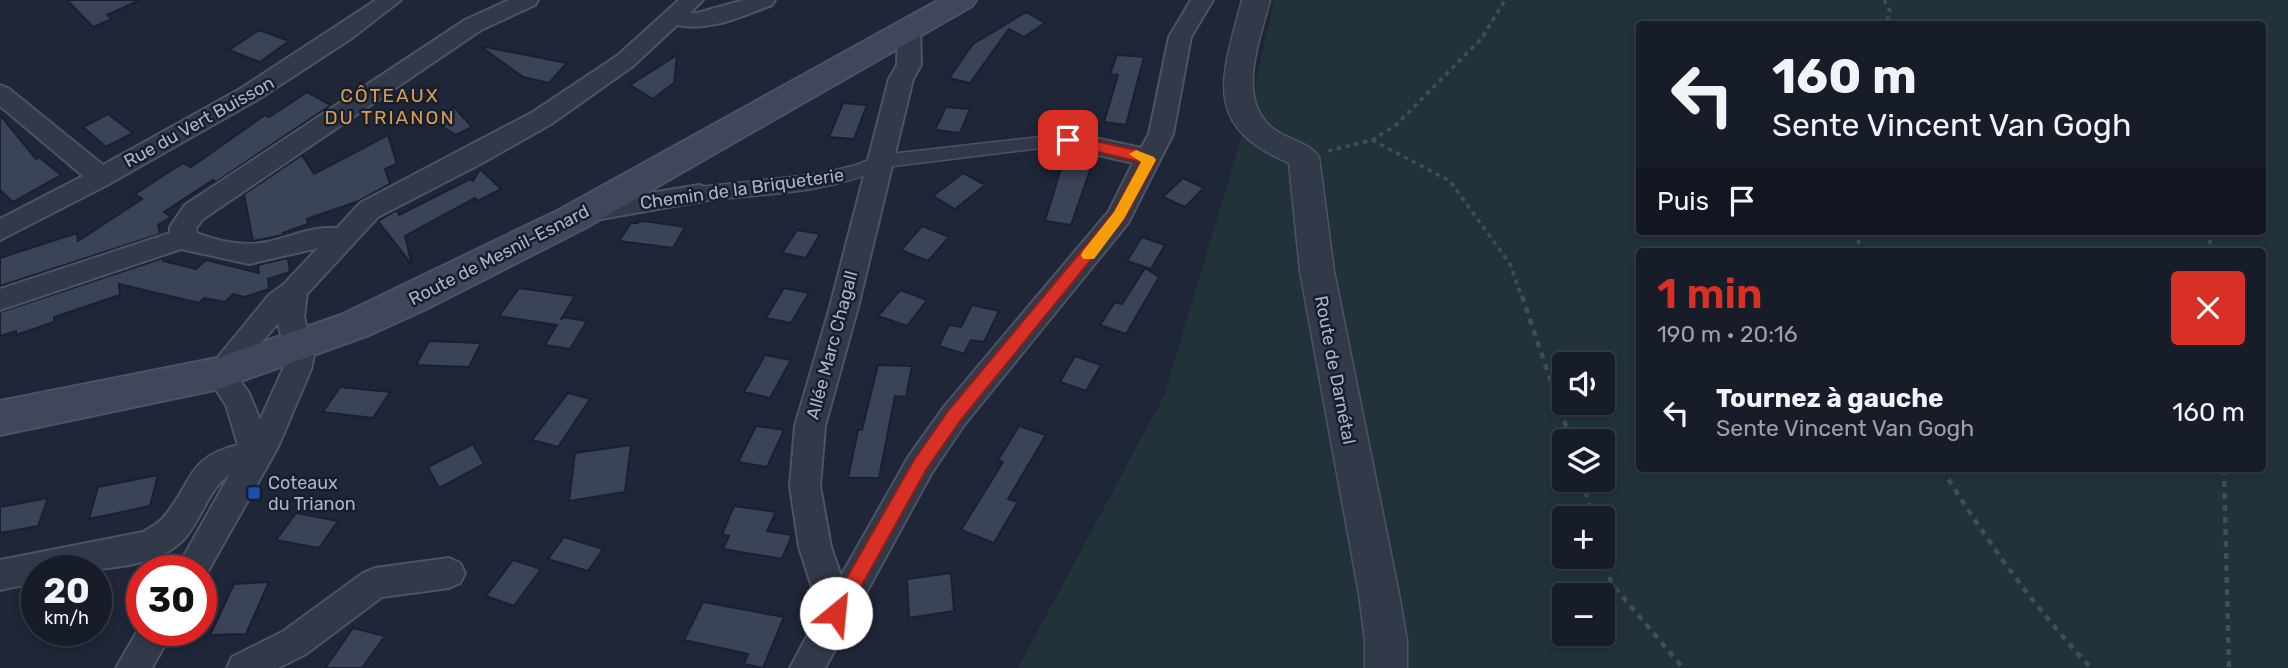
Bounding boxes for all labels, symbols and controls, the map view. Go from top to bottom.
text: 160 m [1772,47,1917,105]
icon: left [1657,49,1748,140]
street label: Rue du Vert Buisson [120,72,278,172]
district label: CÔTEAUX DU TRIANON [324,84,456,129]
text: Sente Vincent Van Gogh [1772,106,2131,144]
pin [1038,110,1098,170]
icon: arrive [1049,121,1087,159]
street label: Chemin de la Briqueterie [639,164,845,214]
icon: arrive [1723,182,1761,220]
text: Puis [1657,186,1709,217]
street label: Route de Mesnil-Esnard [405,200,593,310]
street label: Allée Marc Chagall [802,268,862,422]
text: 1 min [1657,269,1763,319]
button: close [2171,271,2245,345]
street label: Route de Darnétal [1310,294,1360,446]
text: 190 m · 20:16 [1657,320,1798,348]
map controls [1552,352,1615,646]
button: sound [1552,352,1615,415]
text: Tournez à gauche [1716,383,1944,414]
icon: left [1657,394,1695,432]
text: 160 m [2172,397,2245,428]
text: Sente Vincent Van Gogh [1716,414,1974,442]
button: layers [1552,429,1615,492]
place label: Coteaux du Trianon [268,472,356,515]
marker: Coteaux du Trianon [246,485,262,501]
button: + [1552,506,1615,569]
speed limit sign: 30 [126,555,217,646]
text: 20 [43,570,90,612]
position arrow [799,576,873,650]
button: − [1552,583,1615,646]
text: km/h [44,607,89,629]

